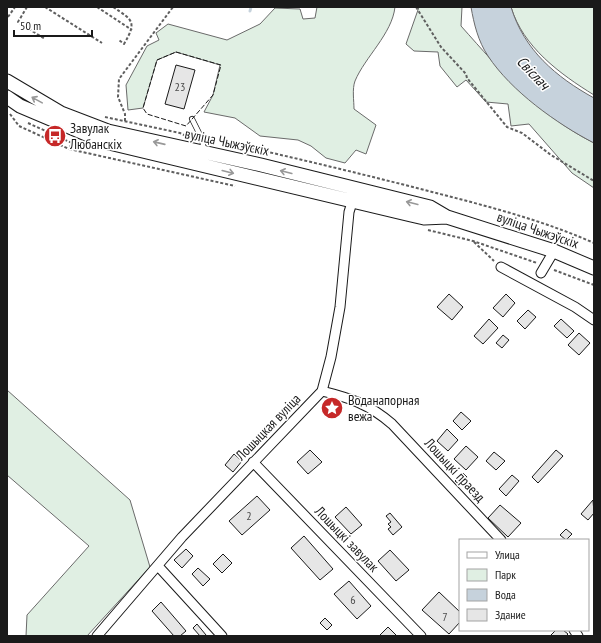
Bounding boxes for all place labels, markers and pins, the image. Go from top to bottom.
place label: Завулак Любанскіх [69,119,122,153]
bus stop icon: Завулак Любанскіх [42,123,68,149]
place label: Воданапорная вежа [348,391,419,425]
place icon: Воданапорная вежа [319,395,345,421]

